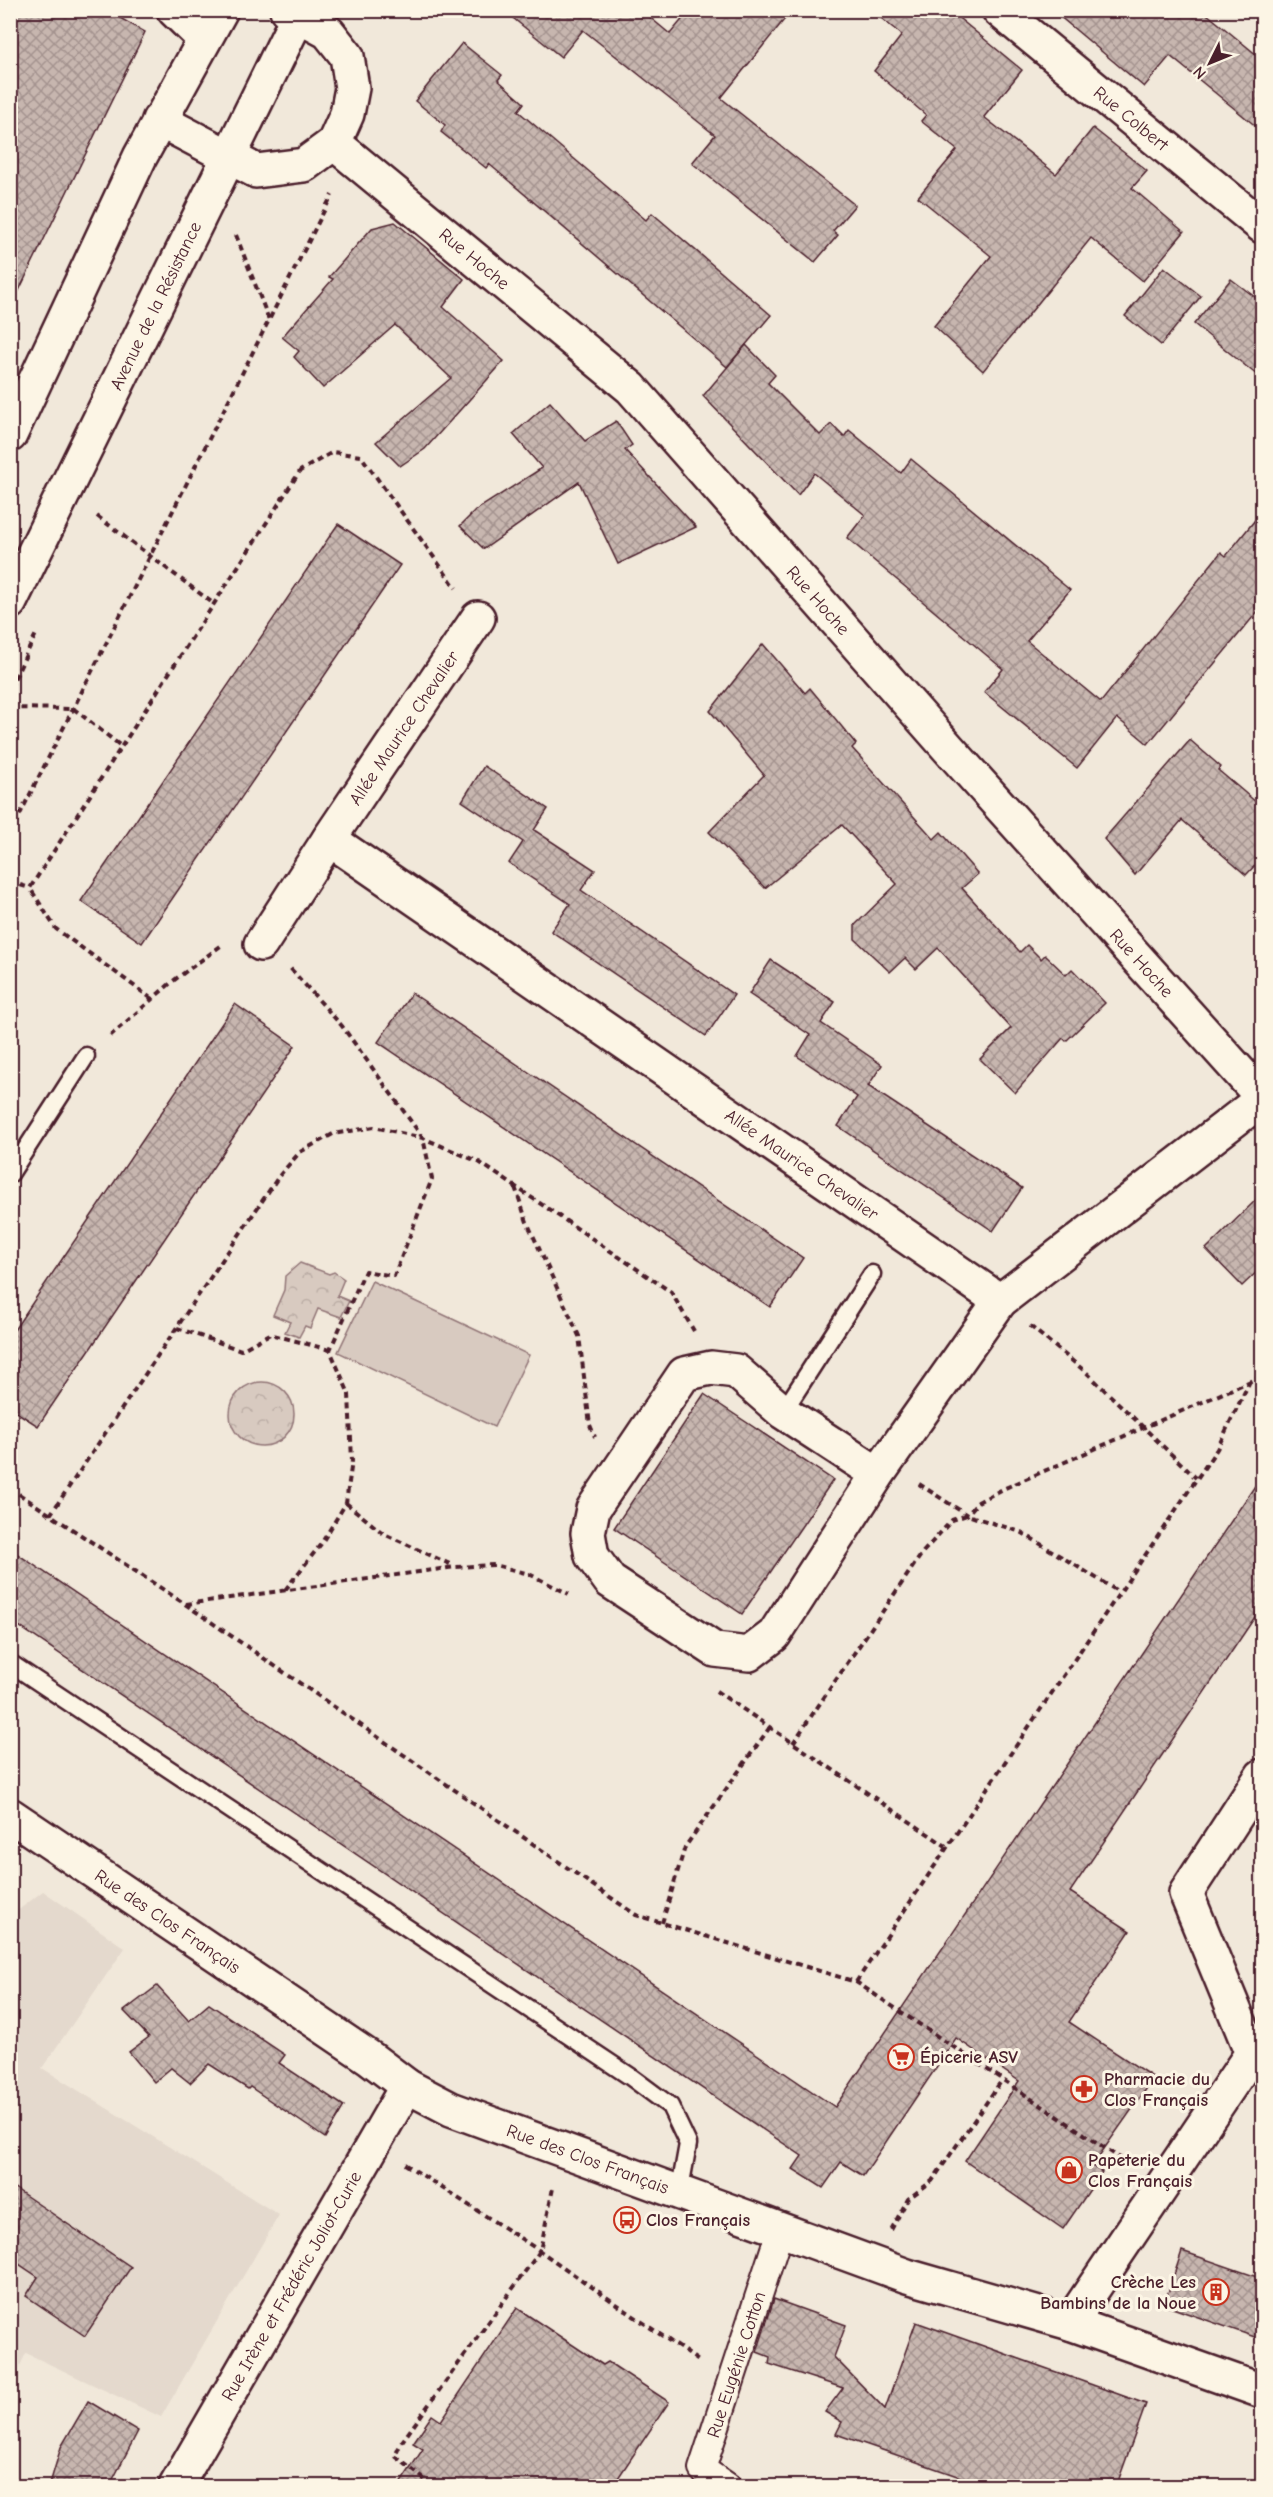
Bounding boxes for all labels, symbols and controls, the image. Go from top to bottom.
north arrow [1180,33,1240,93]
text: N [1190,63,1210,83]
street label: Rue Colbert [1090,82,1173,156]
street label: Avenue de la Résistance [105,218,206,393]
street label: Rue Hoche [435,224,514,294]
street label: Rue Hoche [782,562,854,639]
street label: Allée Maurice Chevalier [344,646,464,809]
street label: Rue Hoche [1105,924,1178,1002]
street label: Allée Maurice Chevalier [721,1104,883,1225]
street label: Rue des Clos Français [91,1865,244,1978]
supermarket icon: Épicerie ASV [886,2042,916,2072]
place label: Épicerie ASV [920,2046,1018,2068]
place label: Pharmacie du Clos Français [1104,2069,1210,2111]
pharmacy icon: Pharmacie du Clos Français [1069,2074,1099,2104]
street label: Rue des Clos Français [504,2120,672,2198]
place label: Papeterie du Clos Français [1088,2150,1192,2192]
shop icon: Papeterie du Clos Français [1054,2155,1084,2185]
street label: Rue Irène et Frédéric Joliot-Curie [217,2167,366,2404]
bus stop icon: Clos Français [612,2205,642,2235]
place label: Clos Français [646,2210,750,2231]
place label: Crèche Les Bambins de la Noue [1040,2272,1196,2314]
building icon: Crèche Les Bambins de la Noue [1201,2277,1231,2307]
street label: Rue Eugénie Cotton [702,2289,770,2440]

